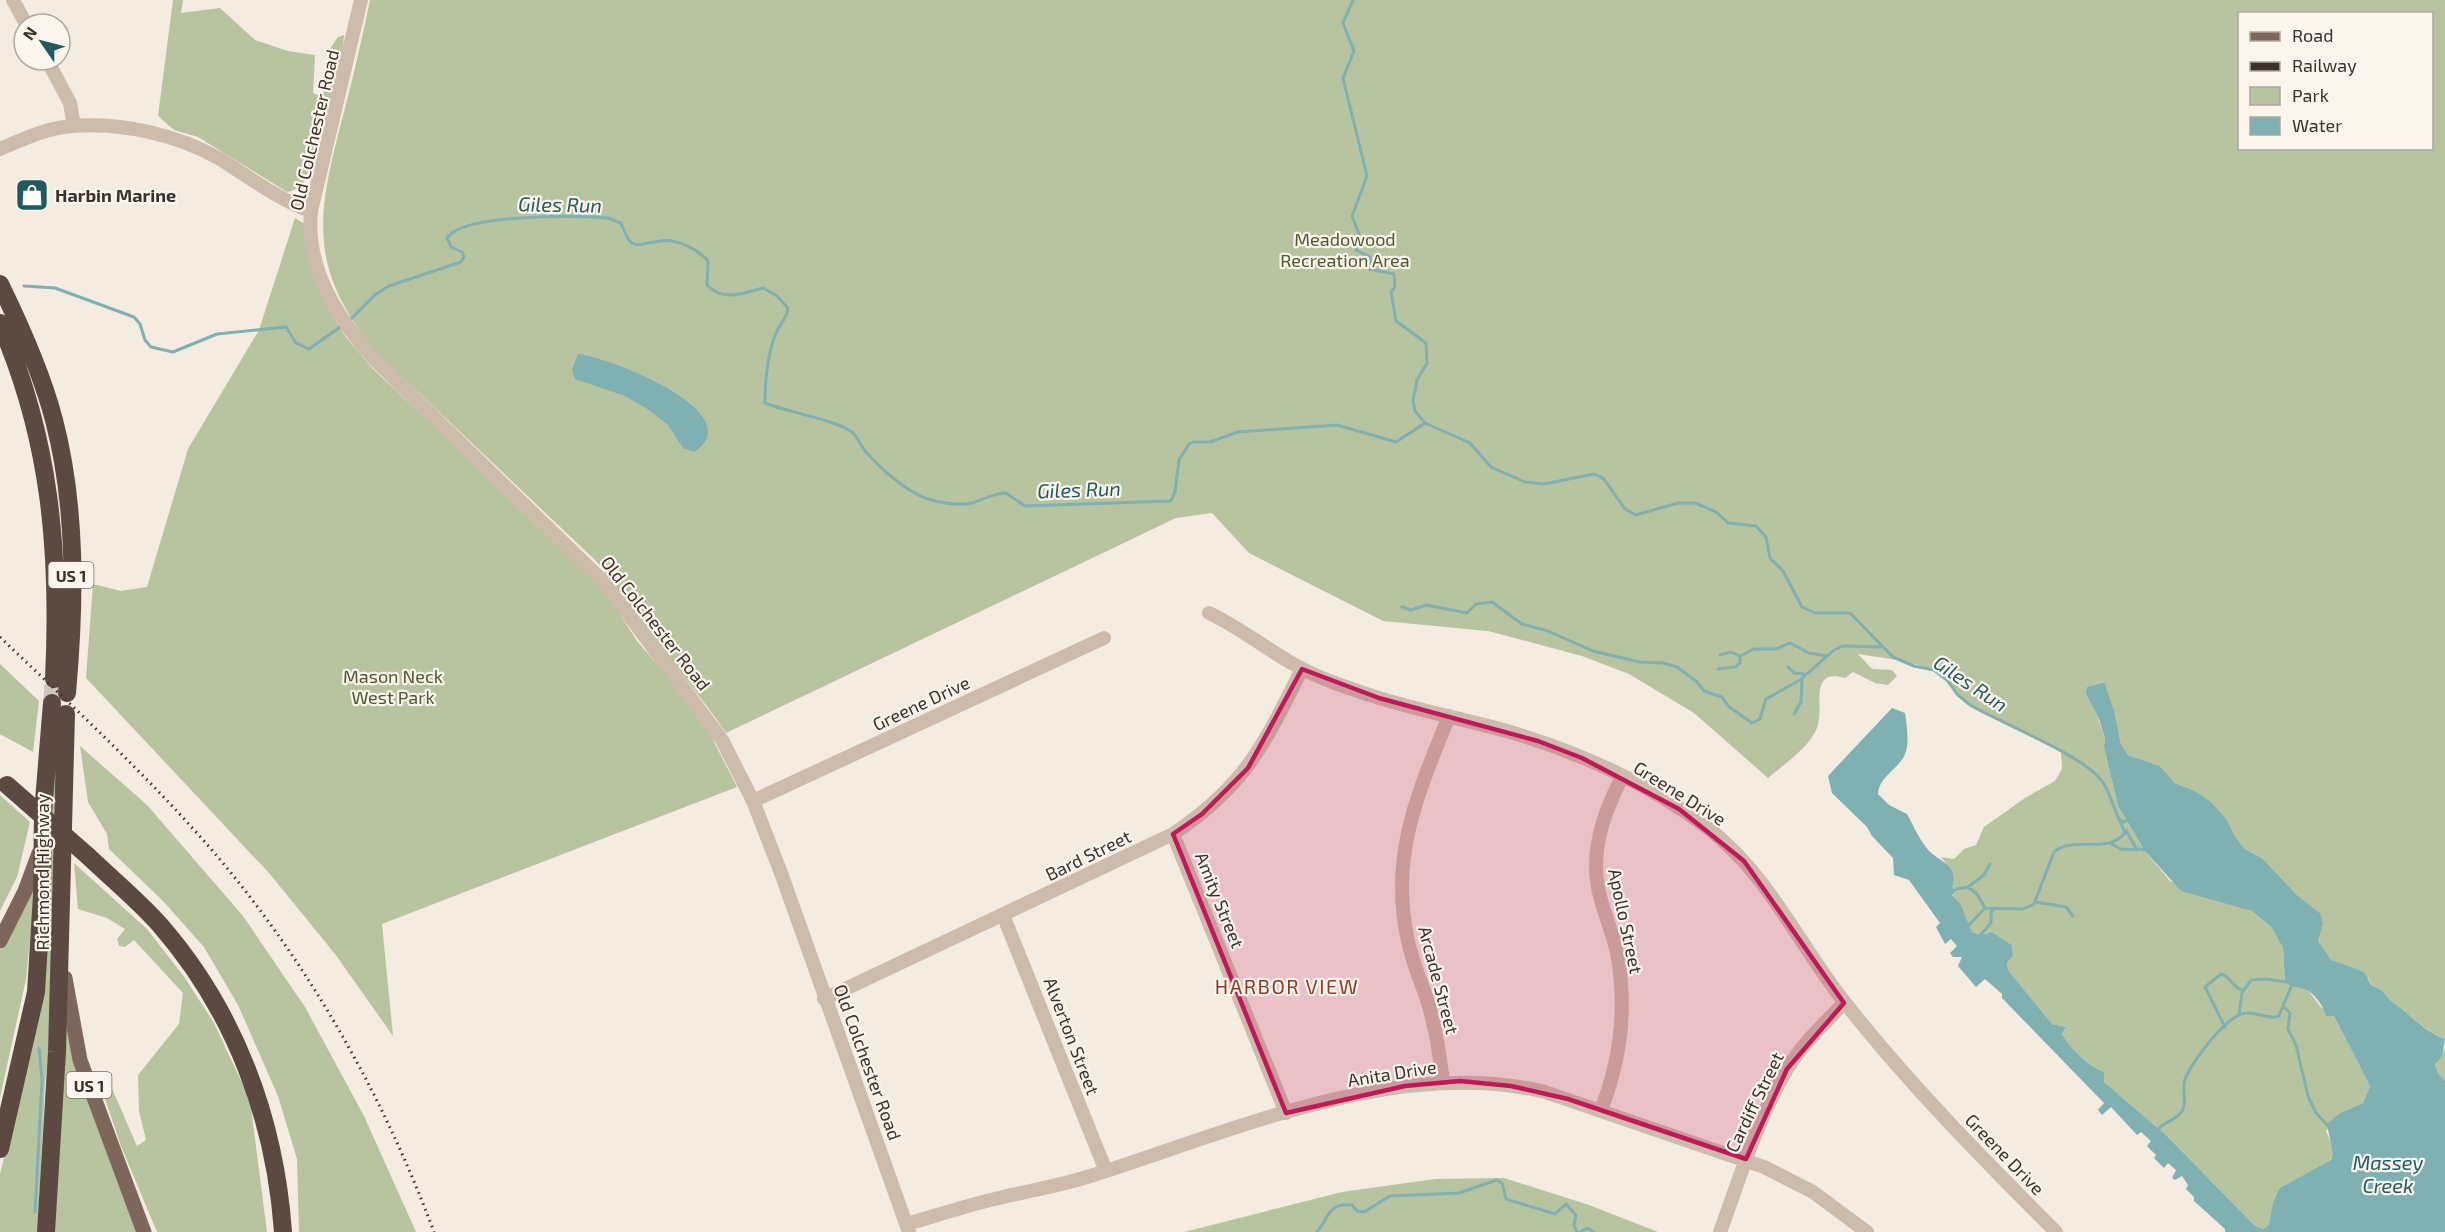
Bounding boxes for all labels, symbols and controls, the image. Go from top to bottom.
north arrow [12,12,72,72]
legend [2238,12,2433,150]
text: N [18,23,40,43]
text: Road [2292,24,2333,46]
street label: Old Colchester Road [285,47,343,213]
text: Railway [2292,54,2357,76]
text: Park [2292,84,2329,106]
text: Water [2292,114,2342,136]
shop icon: Harbin Marine [14,177,50,213]
place label: Harbin Marine [55,184,176,206]
water label: Giles Run [518,191,602,217]
park label: Meadowood Recreation Area [1280,228,1410,271]
water label: Giles Run [1037,476,1121,502]
street label: Old Colchester Road [597,551,715,695]
road number: US 1 [48,562,94,588]
water label: Giles Run [1930,650,2012,716]
park label: Mason Neck West Park [343,665,443,708]
street label: Greene Drive [869,671,973,735]
street label: Greene Drive [1630,756,1730,830]
street label: Richmond Highway [31,793,53,950]
street label: Bard Street [1042,825,1134,885]
street label: Amity Street [1191,849,1249,951]
street label: Apollo Street [1604,866,1648,976]
street label: Arcade Street [1414,924,1464,1037]
street label: Alverton Street [1040,974,1105,1098]
district label: HARBOR VIEW [1215,974,1359,998]
street label: Old Colchester Road [830,981,906,1143]
street label: Cardiff Street [1720,1048,1788,1156]
street label: Anita Drive [1346,1055,1438,1091]
road number: US 1 [66,1072,112,1098]
street label: Greene Drive [1961,1109,2049,1199]
water label: Massey Creek [2353,1150,2424,1197]

